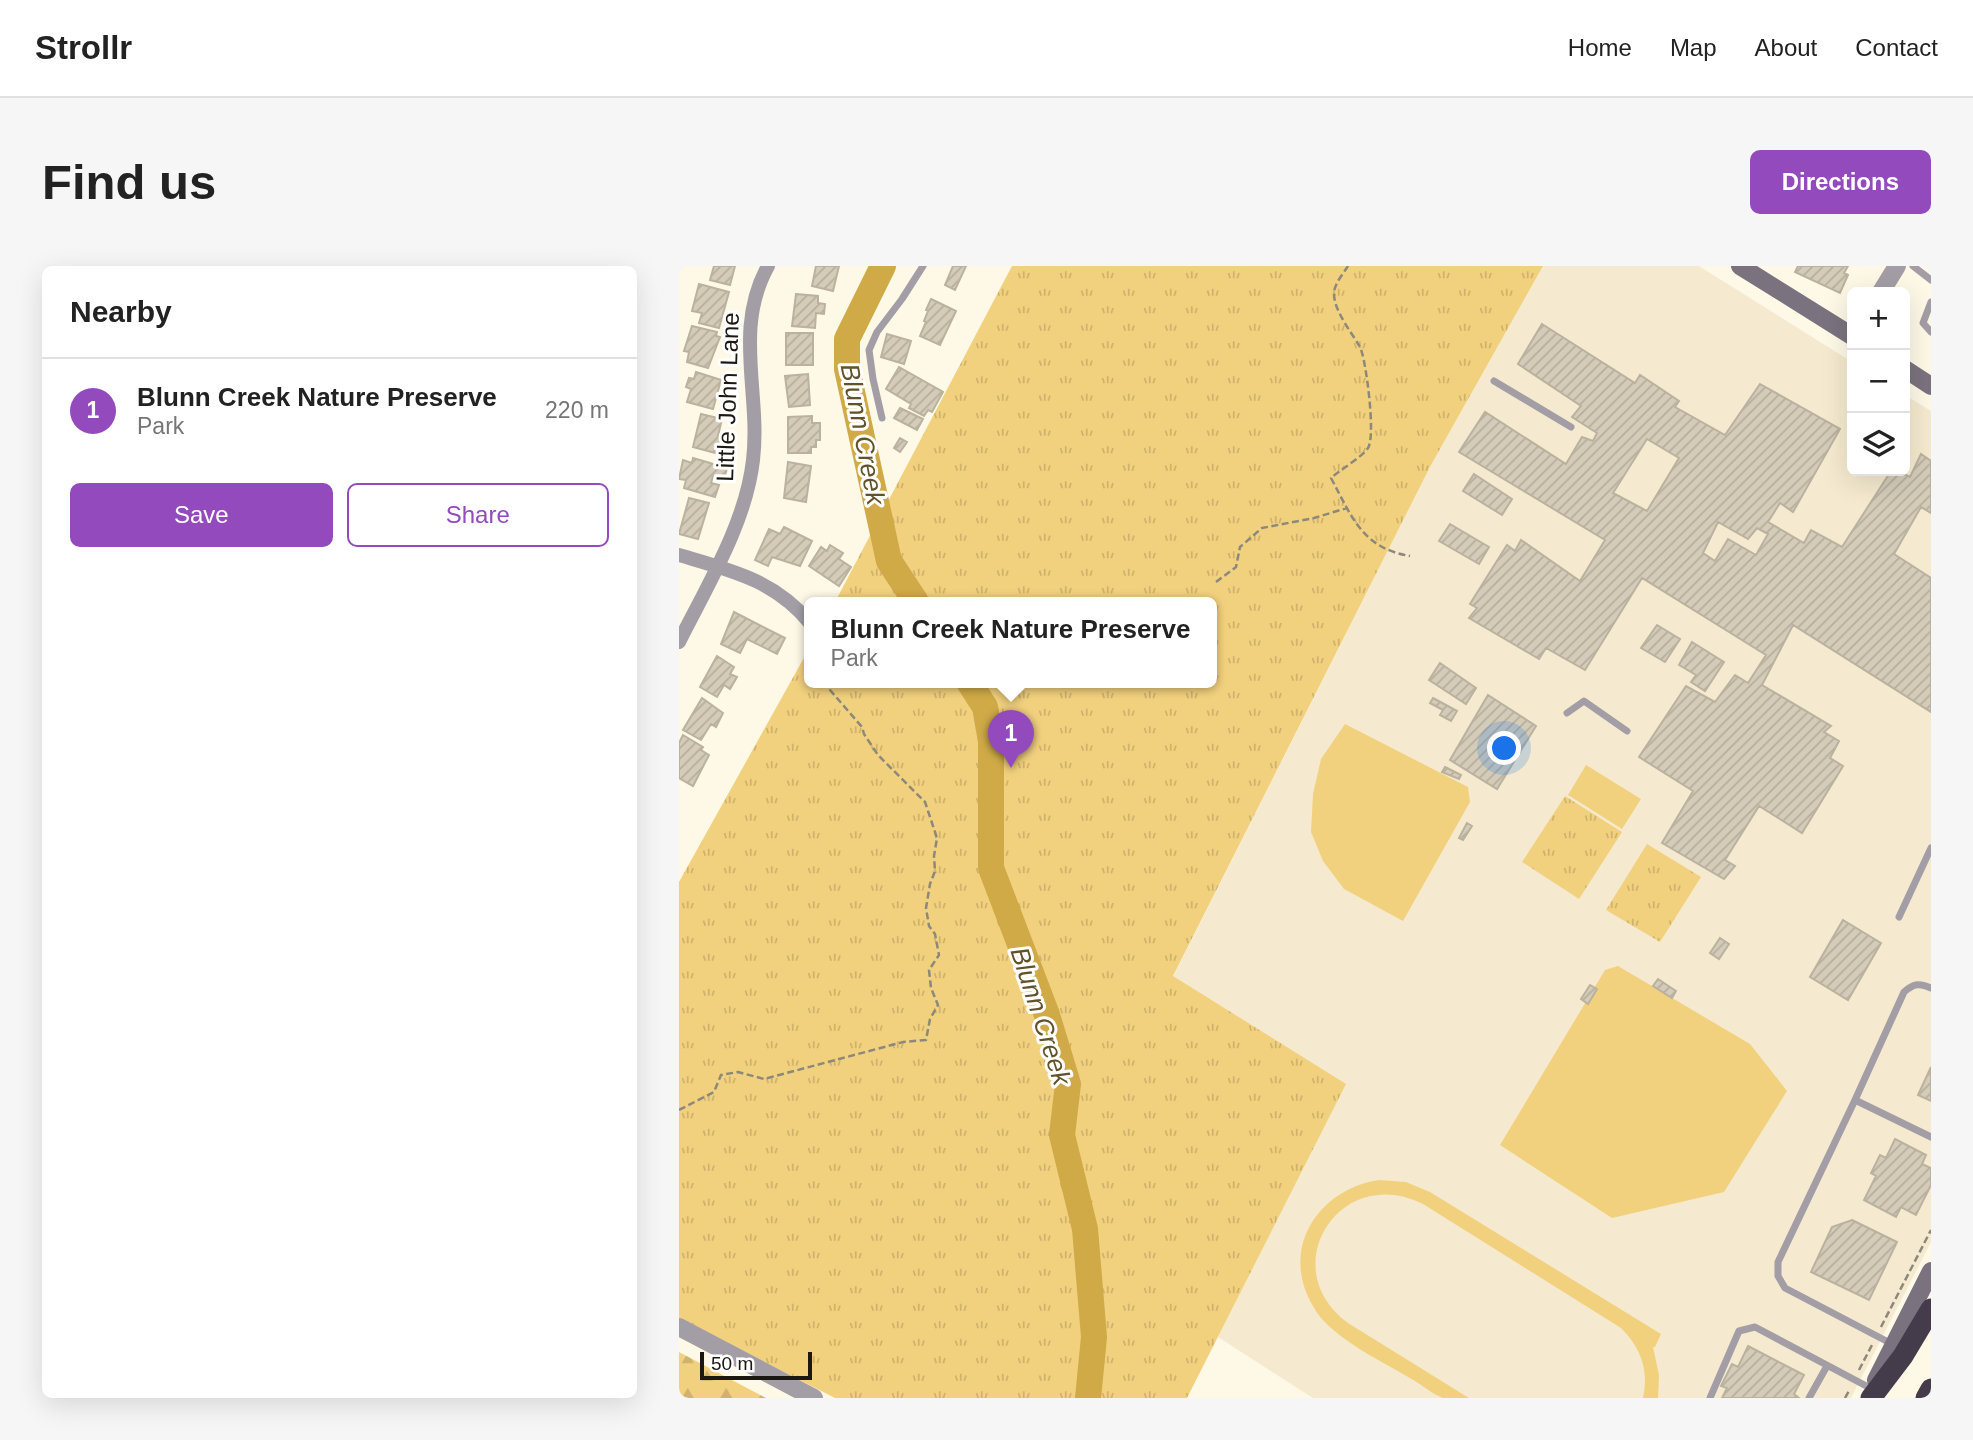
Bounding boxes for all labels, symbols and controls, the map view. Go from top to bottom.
text: Strollr [35,29,132,66]
text: Home [1568,34,1632,61]
text: Map [1670,34,1717,61]
text: About [1755,34,1817,61]
text: Contact [1855,34,1938,61]
button: Directions [1750,150,1931,214]
text: Find us [42,155,216,209]
map controls [1847,287,1910,476]
button: + [1847,287,1910,350]
text: Nearby [70,295,172,328]
street label: Little John Lane [711,312,744,482]
button: − [1847,350,1910,413]
water label: Blunn Creek [835,361,892,509]
text: Blunn Creek Nature Preserve [137,382,497,412]
text: 1 [87,397,99,423]
text: 220 m [545,397,609,423]
text: Park [137,413,184,439]
button: layers [1847,413,1910,476]
button: Save [70,483,333,547]
button: Share [347,483,609,547]
popup [804,597,1217,688]
text: Blunn Creek Nature Preserve [831,614,1190,644]
text: Park [831,645,878,671]
pin: 1 [988,710,1034,768]
your location [1487,731,1521,765]
water label: Blunn Creek [1005,943,1078,1091]
scale bar [700,1349,812,1381]
text: 50 m [711,1353,753,1374]

